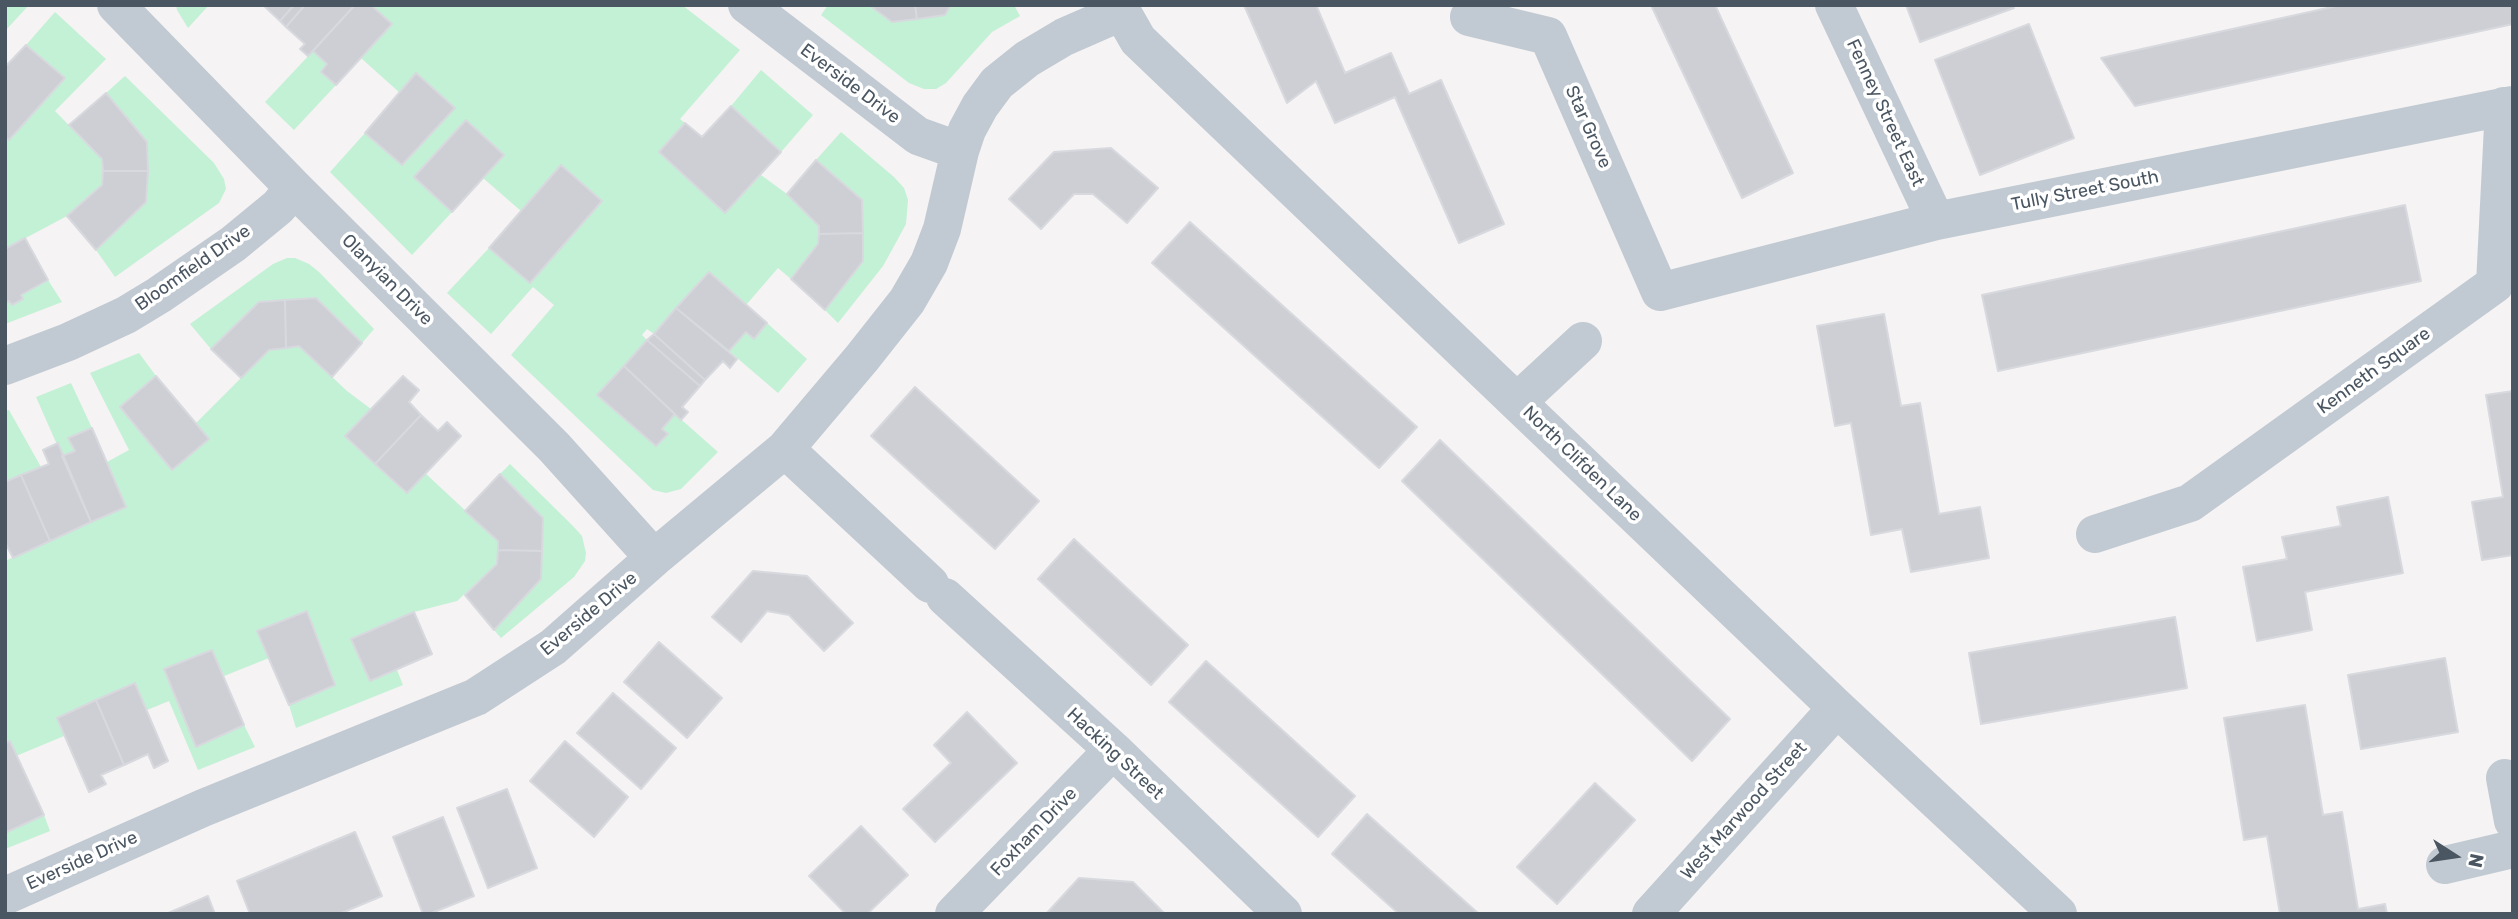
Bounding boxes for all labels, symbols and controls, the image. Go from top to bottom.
street label: Fenney Street East [1841,36,1929,190]
street label: Everside Drive [796,39,904,129]
street label: Star Grove [1560,82,1616,172]
street label: Tully Street South [2009,166,2161,216]
street label: Bloomfield Drive [131,220,255,316]
street label: Olanyian Drive [337,230,437,330]
street label: Kenneth Square [2313,323,2435,419]
street label: North Clifden Lane [1518,402,1646,526]
street label: Everside Drive [536,567,642,661]
street label: Hacking Street [1062,704,1168,804]
street label: West Marwood Street [1676,738,1812,884]
street label: Foxham Drive [986,783,1082,881]
north arrow [2420,821,2490,891]
street label: Everside Drive [23,827,141,895]
text: N [2463,851,2489,870]

